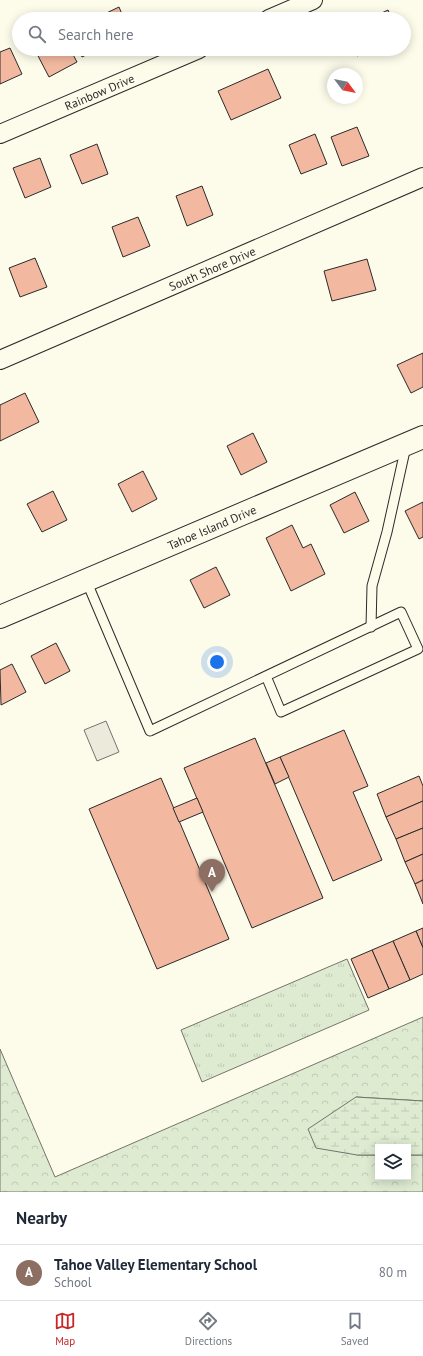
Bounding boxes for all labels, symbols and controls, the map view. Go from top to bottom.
search box [12,12,411,56]
icon: search [26,23,48,45]
text: Search here [58,25,134,44]
north arrow [327,68,363,104]
street label: Rainbow Drive [62,70,136,113]
street label: South Shore Drive [166,243,258,294]
street label: Tahoe Island Drive [165,501,258,552]
your location [207,652,227,672]
pin: A [199,859,225,892]
map controls [375,1144,411,1180]
button: layers [375,1144,411,1180]
text: Nearby [16,1207,67,1229]
text: Tahoe Valley Elementary School [54,1255,257,1274]
text: A [25,1264,33,1281]
text: 80 m [379,1264,407,1281]
text: School [54,1274,92,1291]
tab: Map [54,1310,76,1348]
tab: Directions [185,1310,232,1348]
tab: Saved [341,1310,369,1348]

